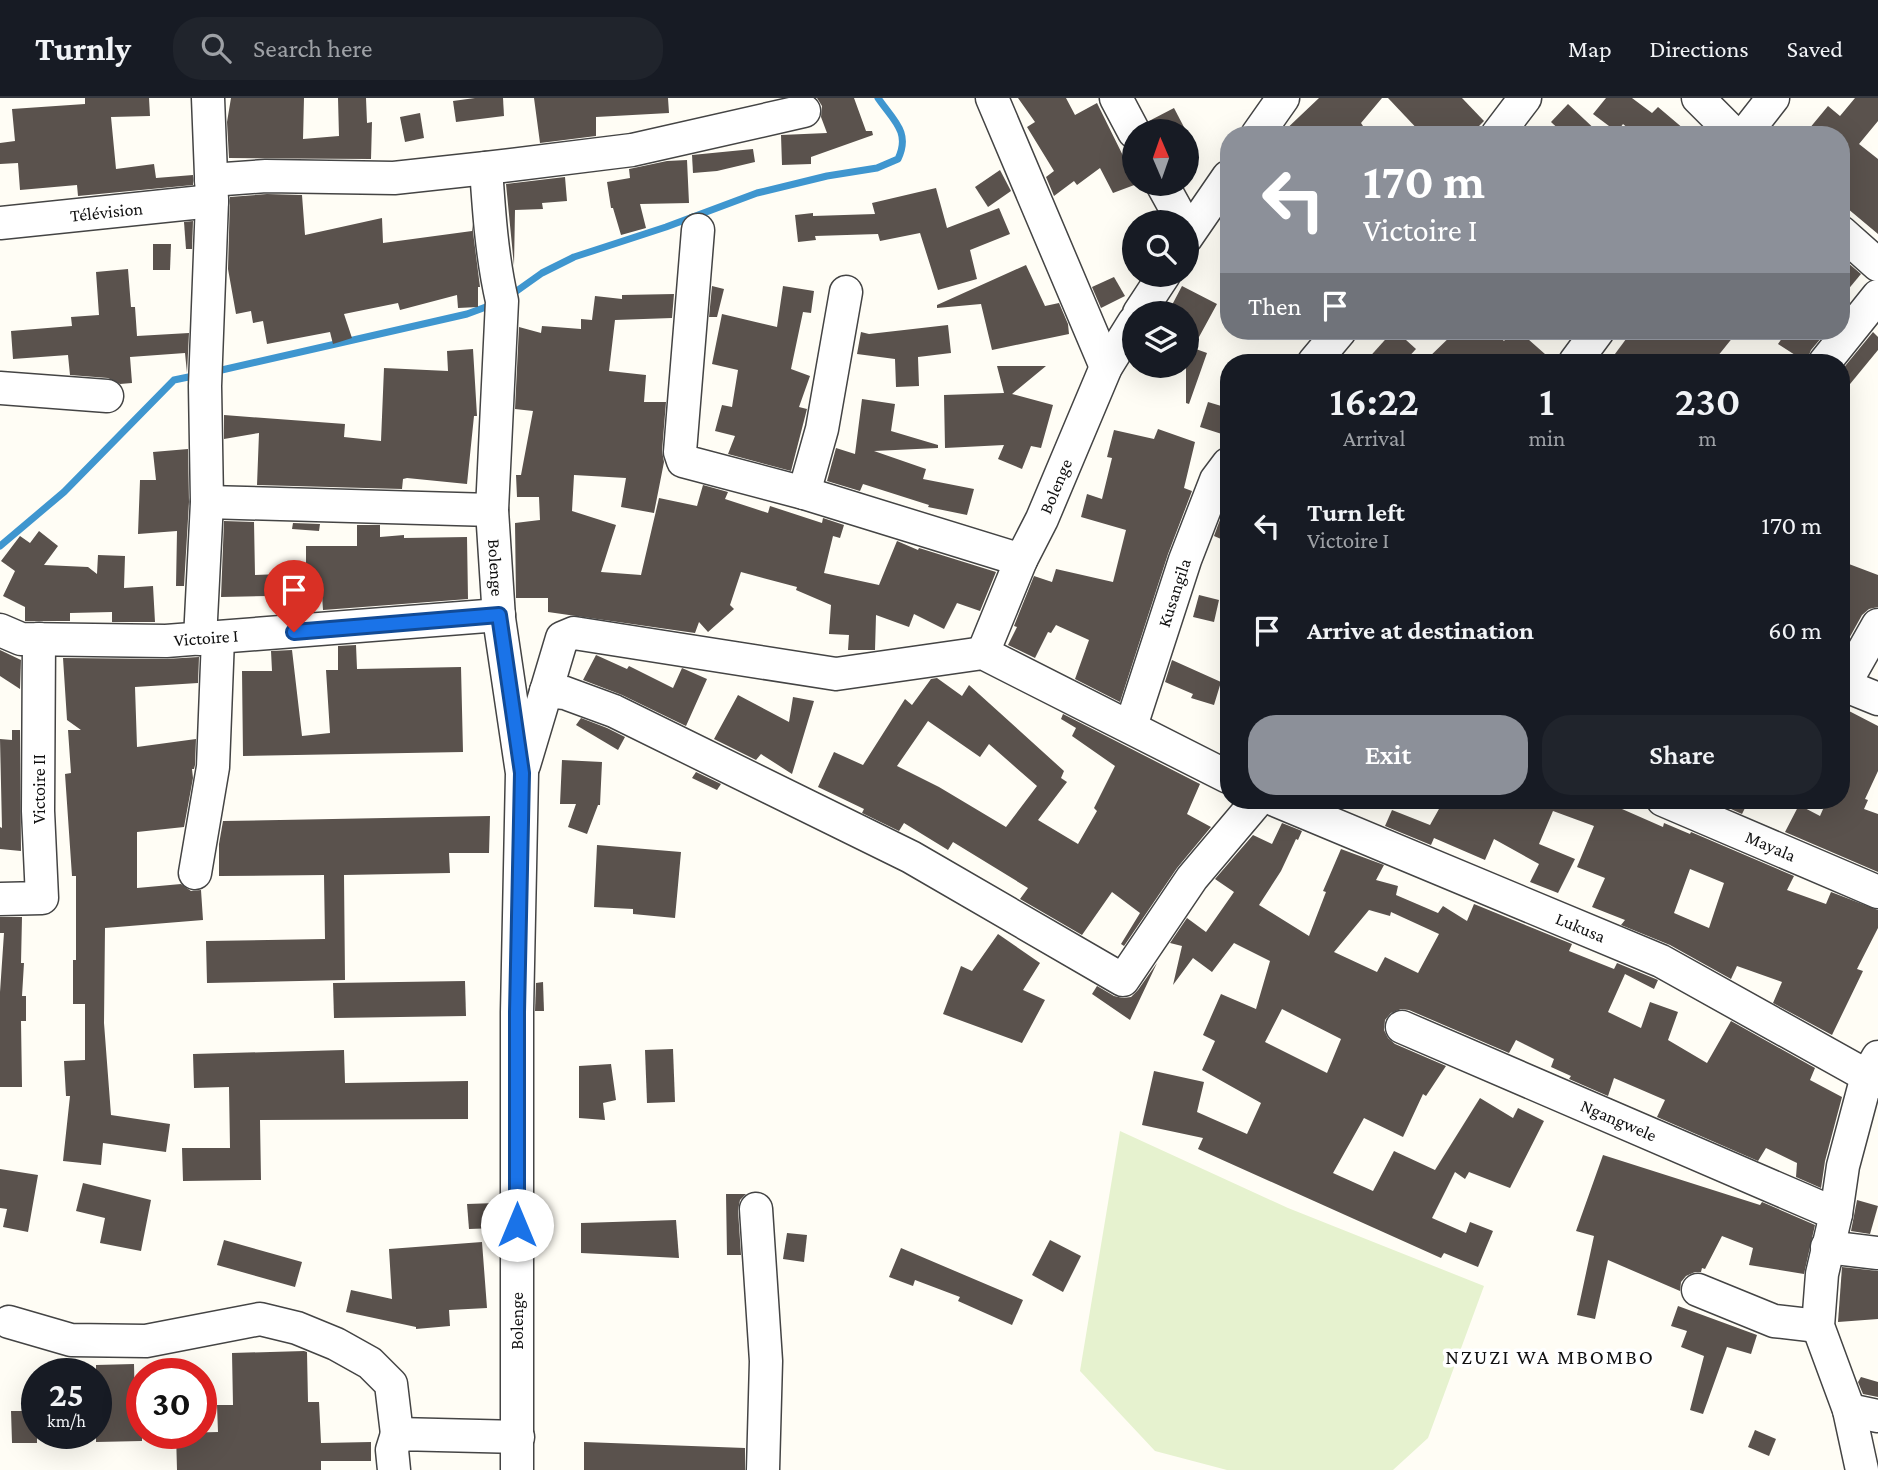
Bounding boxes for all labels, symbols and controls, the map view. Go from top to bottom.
search box [173,17,663,80]
icon: search [197,29,235,67]
text: Turnly [35,30,131,67]
text: Search here [253,34,372,63]
text: Map [1568,35,1612,62]
text: Directions [1650,35,1749,62]
text: Saved [1787,35,1843,62]
north arrow [1122,119,1199,196]
map controls [1122,119,1199,378]
icon: left [1248,154,1339,245]
text: 170 m [1363,154,1485,209]
street label: Télévision [69,198,144,226]
button: search [1122,210,1199,287]
text: Victoire I [1363,212,1477,248]
icon: arrive [1316,287,1354,325]
text: Then [1248,292,1302,321]
button: layers [1122,301,1199,378]
text: 16:22 [1329,377,1419,424]
text: 1 [1539,377,1554,424]
text: 230 [1675,377,1741,424]
text: Arrival [1343,425,1405,451]
text: min [1528,425,1565,451]
text: m [1698,425,1717,451]
street label: Bolenge [1035,456,1076,517]
text: Turn left [1307,498,1405,527]
icon: left [1248,507,1286,545]
text: 170 m [1761,511,1822,540]
text: Victoire I [1307,527,1389,553]
street label: Bolenge [484,538,508,597]
street label: Kusangila [1154,556,1195,630]
pin [264,560,324,632]
icon: arrive [275,571,313,609]
icon: arrive [1248,612,1286,650]
text: Arrive at destination [1307,616,1534,645]
text: 60 m [1768,616,1822,645]
street label: Victoire I [173,625,239,650]
button: Exit [1248,715,1528,795]
button: Share [1542,715,1822,795]
street label: Victoire II [29,754,49,824]
street label: Mayala [1742,826,1799,866]
street label: Lukusa [1553,908,1608,947]
street label: Ngangwele [1578,1095,1660,1146]
position arrow [480,1188,554,1262]
street label: Bolenge [507,1292,527,1350]
district label: NZUZI WA MBOMBO [1445,1345,1655,1369]
speed limit sign: 30 [126,1358,217,1449]
text: 25 [49,1375,84,1414]
text: km/h [47,1411,86,1431]

